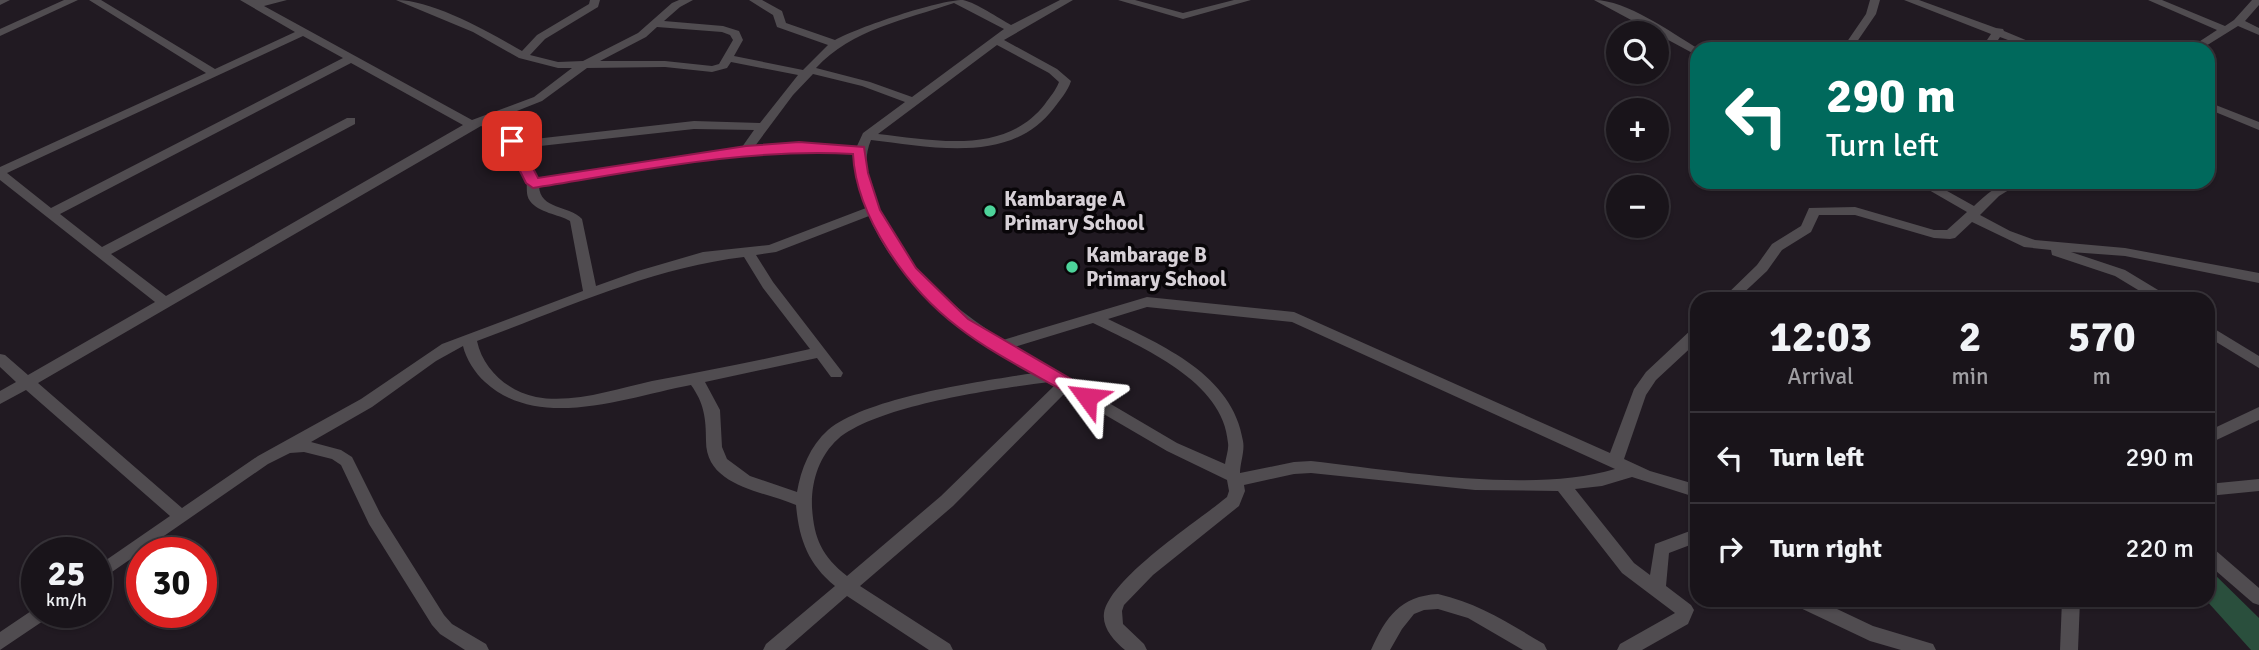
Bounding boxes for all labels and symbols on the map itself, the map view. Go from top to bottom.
pin [482,111,542,171]
place label: Kambarage A Primary School [1004,186,1145,236]
marker: Kambarage A Primary School [982,203,998,219]
place label: Kambarage B Primary School [1086,242,1227,292]
marker: Kambarage B Primary School [1064,259,1080,275]
position arrow [1050,360,1124,434]
speed limit sign: 30 [126,537,217,628]

